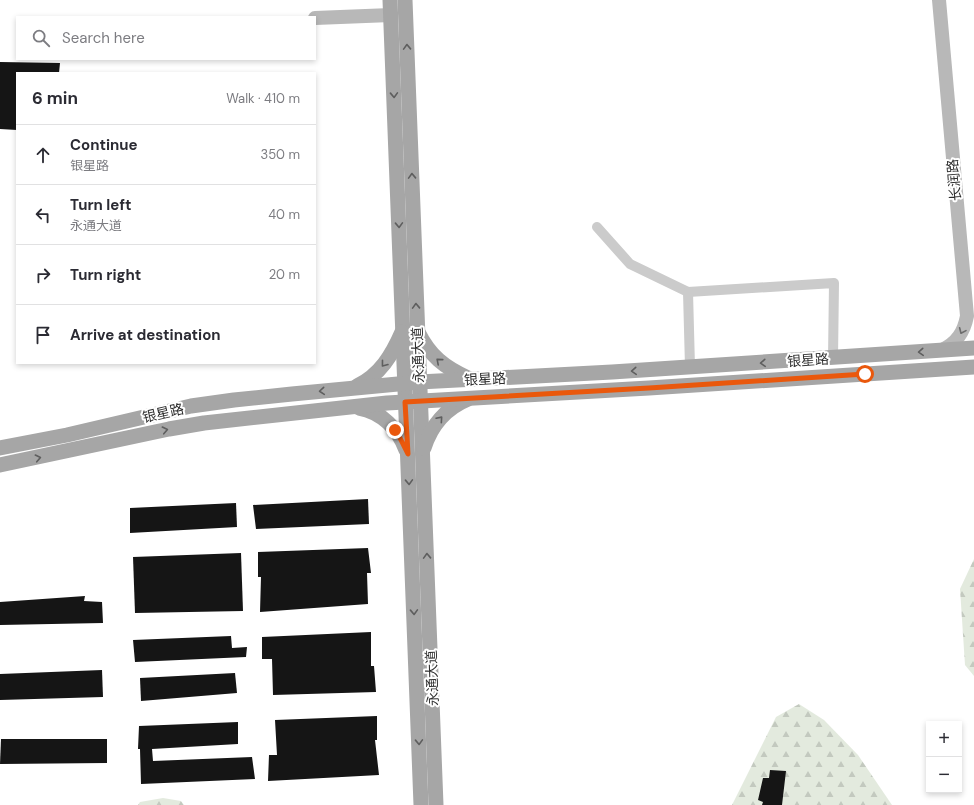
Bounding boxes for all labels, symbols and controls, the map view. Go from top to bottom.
search box [16,16,316,60]
icon: search [30,27,52,49]
text: Search here [62,28,145,48]
one-way arrow [403,44,411,50]
text: 6 min [32,87,78,109]
text: Walk · 410 m [226,90,300,107]
one-way arrow [390,92,398,98]
text: Continue [70,135,138,155]
icon: ahead [32,144,54,166]
text: 350 m [260,146,300,163]
text: 银星路 [70,157,109,174]
street label: 长润路 [943,158,965,202]
one-way arrow [408,173,416,179]
text: Turn left [70,195,131,215]
icon: left [32,204,54,226]
text: 40 m [268,206,300,223]
text: 永通大道 [70,217,122,234]
one-way arrow [394,222,403,228]
icon: right [32,264,54,286]
text: Turn right [70,265,141,285]
text: 20 m [269,266,300,283]
one-way arrow [412,303,421,309]
icon: arrive [32,324,54,346]
text: Arrive at destination [70,325,221,345]
street label: 永通大道 [408,327,428,383]
one-way arrow [959,327,967,334]
one-way arrow [918,347,924,356]
street label: 银星路 [786,350,830,370]
one-way arrow [436,358,444,365]
one-way arrow [760,358,767,367]
one-way arrow [382,359,389,366]
route start [856,365,874,383]
one-way arrow [631,367,637,376]
street label: 银星路 [464,369,506,389]
one-way arrow [319,386,325,395]
street label: 银星路 [141,400,185,426]
one-way arrow [435,417,442,424]
route end [386,421,404,439]
one-way arrow [162,427,168,435]
one-way arrow [35,454,41,462]
one-way arrow [404,479,413,485]
one-way arrow [422,553,431,559]
one-way arrow [410,609,418,615]
street label: 永通大道 [422,650,442,706]
map controls [926,721,962,793]
button: + [926,721,962,757]
one-way arrow [415,739,423,745]
button: − [926,757,962,793]

